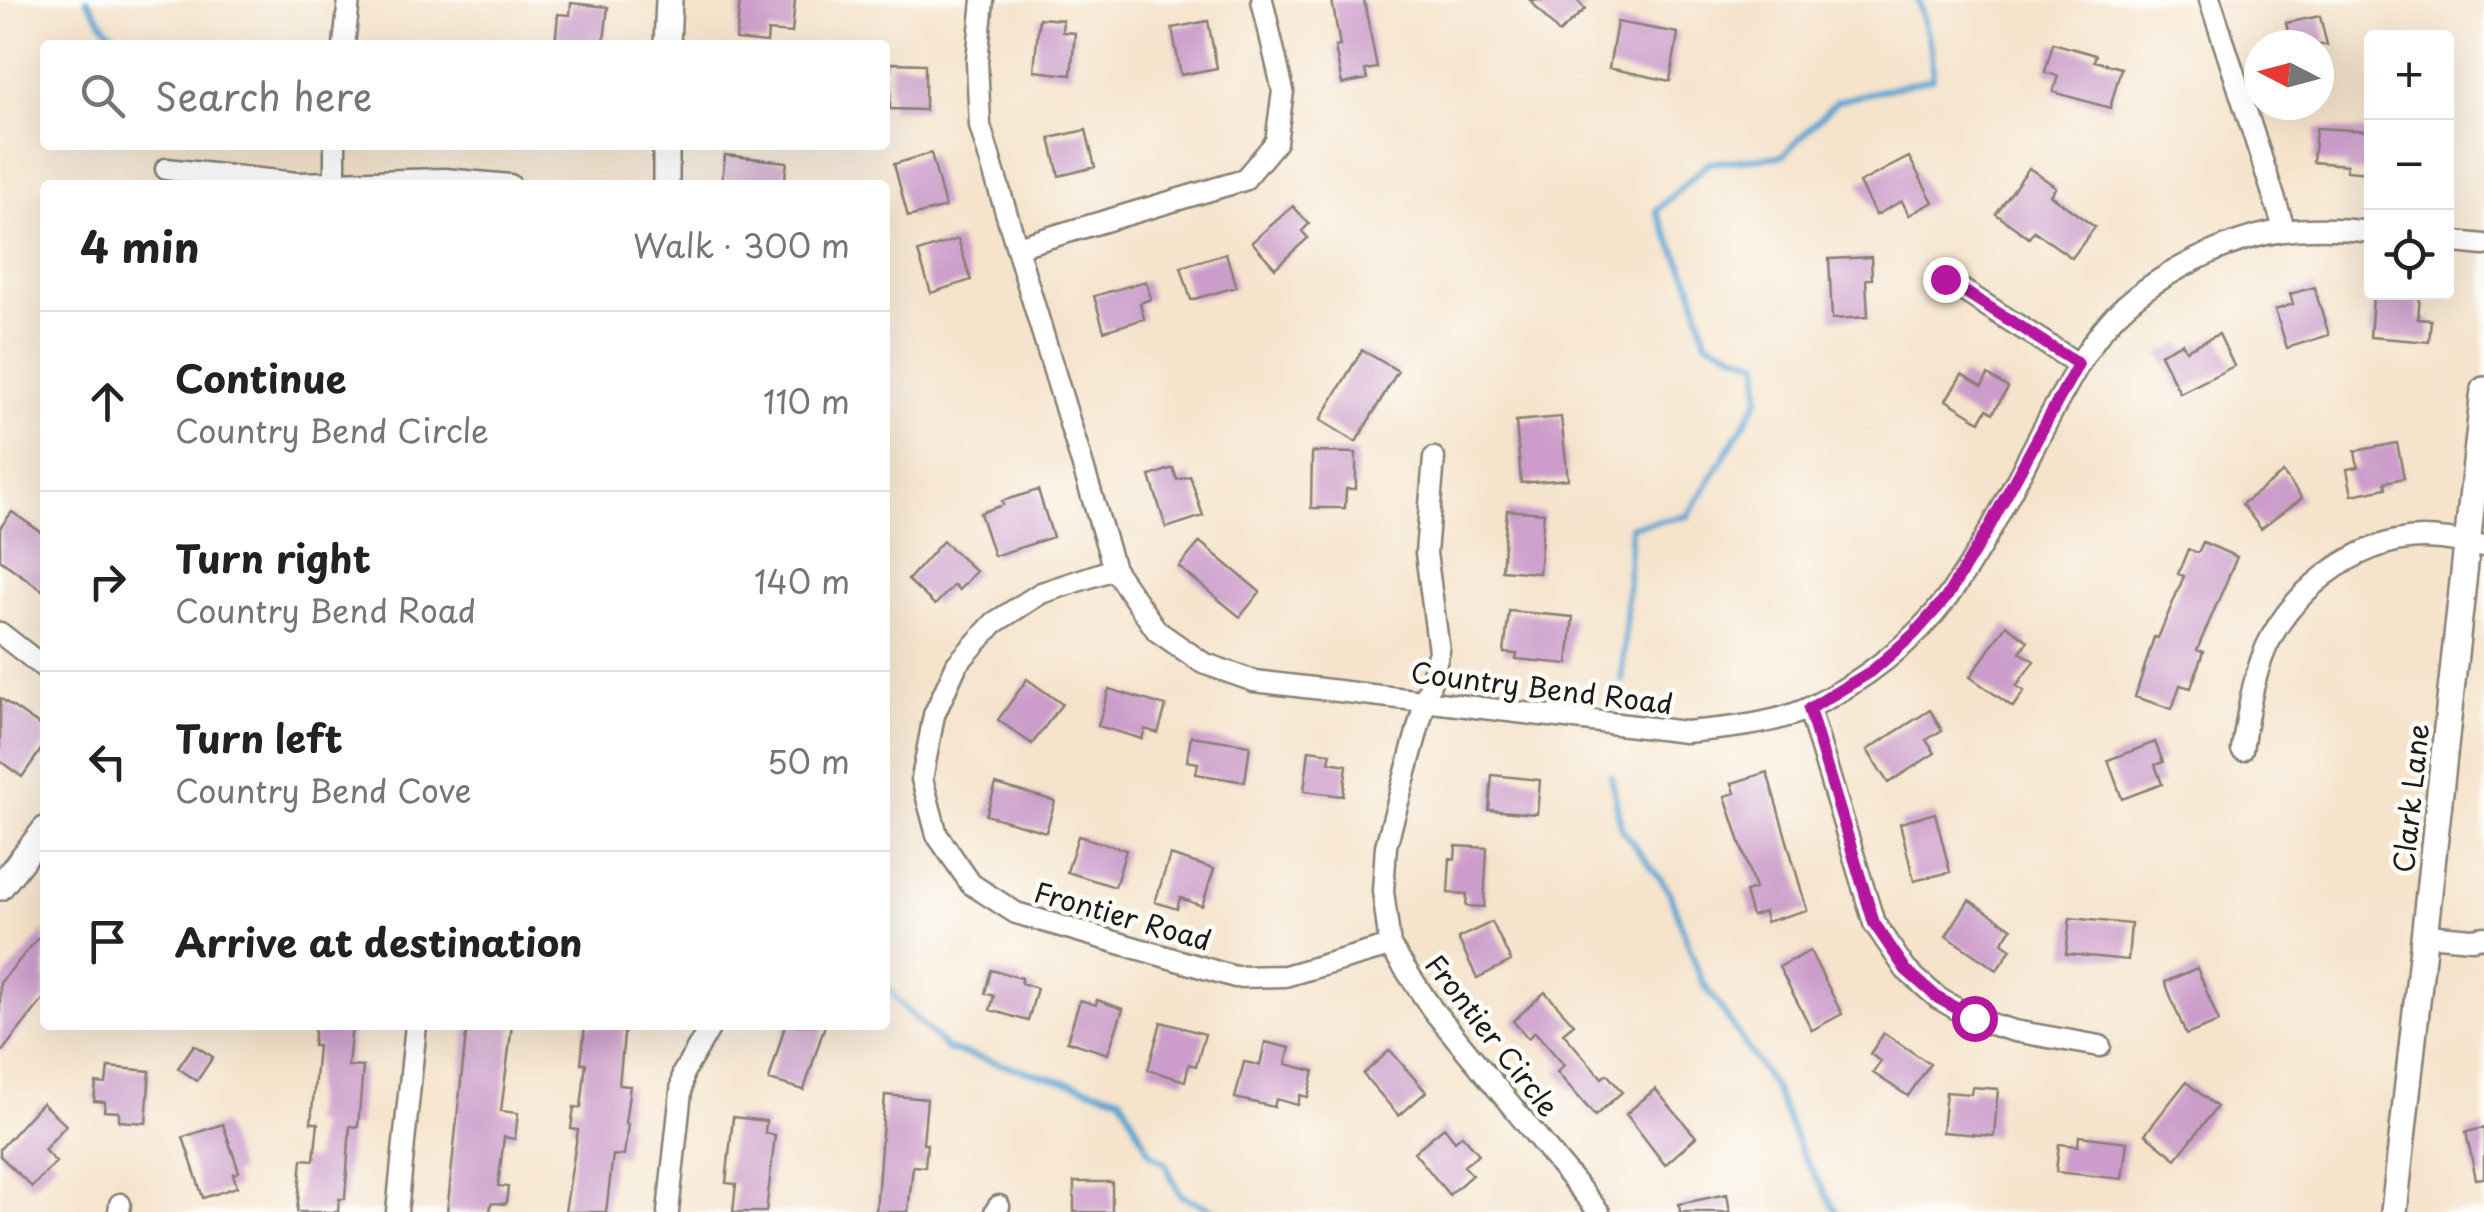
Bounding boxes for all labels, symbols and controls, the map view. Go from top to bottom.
north arrow [2244,30,2334,120]
map controls [2364,30,2454,300]
button: + [2364,30,2454,120]
search box [40,40,890,150]
text: Search here [155,67,372,124]
icon: search [75,68,130,123]
button: − [2364,120,2454,210]
button: locate [2364,210,2454,300]
text: 4 min [80,214,200,277]
text: Walk · 300 m [633,221,850,269]
route end [1923,257,1969,303]
text: Continue [175,349,346,406]
icon: ahead [80,374,135,429]
text: 110 m [763,377,850,425]
text: Country Bend Circle [175,406,489,454]
text: Turn right [175,529,371,586]
icon: right [80,554,135,609]
text: 140 m [754,557,850,605]
text: Country Bend Road [175,586,476,634]
street label: Country Bend Road [1409,650,1675,724]
text: Turn left [175,709,343,766]
street label: Clark Lane [2381,721,2439,875]
icon: left [80,734,135,789]
text: 50 m [767,737,850,785]
text: Country Bend Cove [175,766,471,814]
street label: Frontier Road [1029,869,1217,961]
text: Arrive at destination [175,913,583,970]
icon: arrive [80,914,135,969]
street label: Frontier Circle [1416,945,1570,1125]
route start [1952,996,1998,1042]

